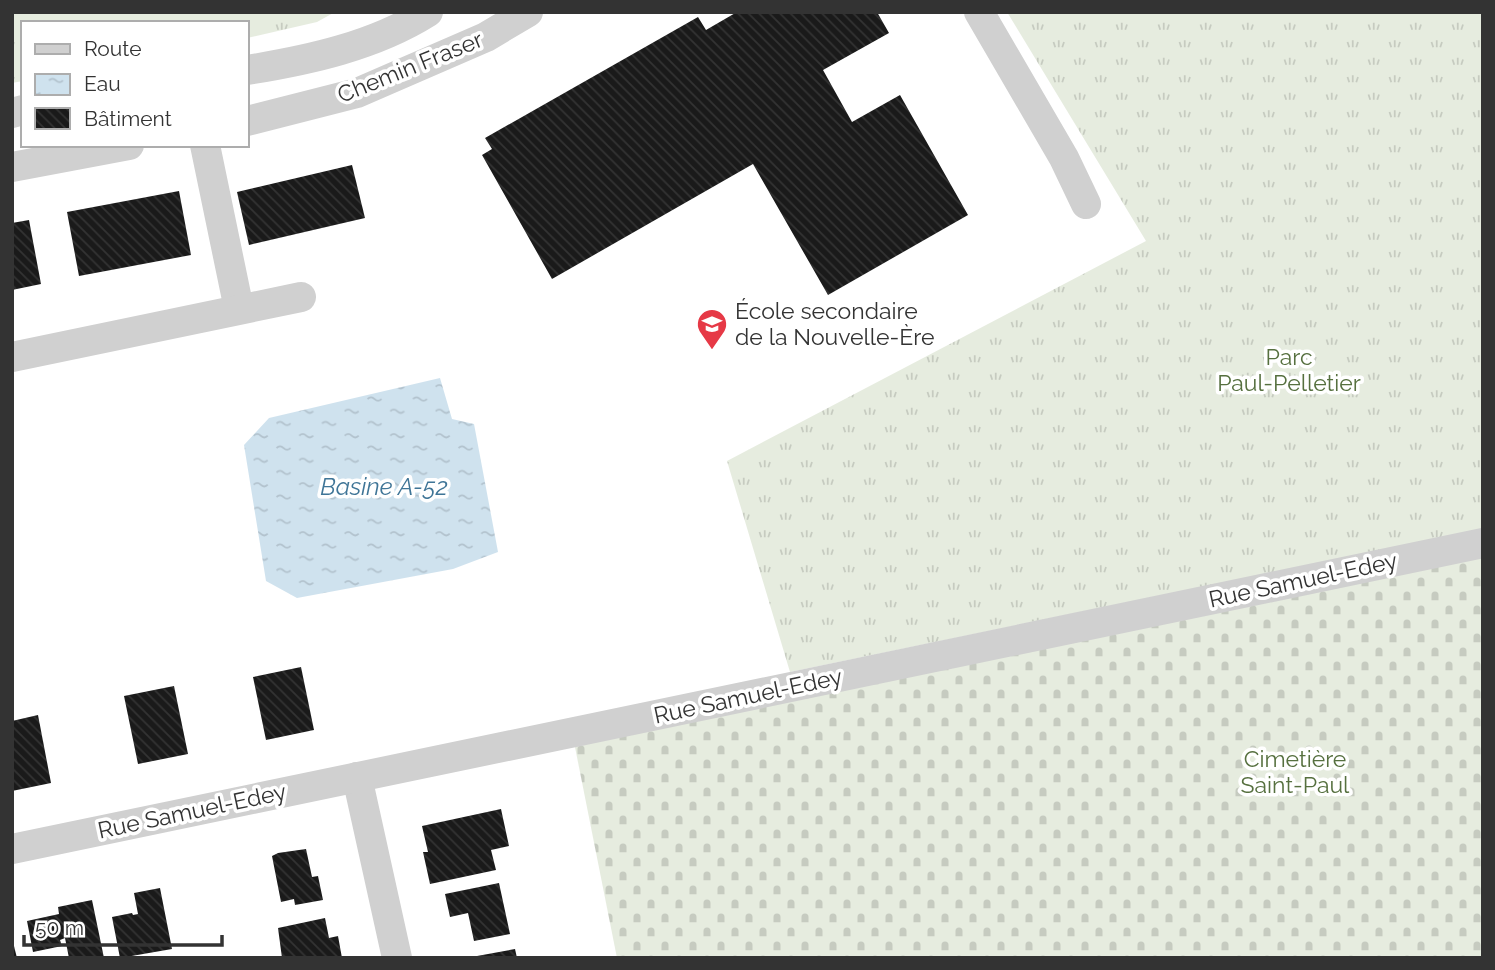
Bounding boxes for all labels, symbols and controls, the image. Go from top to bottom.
legend [21,21,248,147]
street label: Chemin Fraser [333,25,486,108]
text: Route [84,36,142,61]
text: Eau [84,71,121,96]
text: Bâtiment [84,106,172,131]
place label: École secondaire de la Nouvelle-Ère [735,297,934,350]
school or university icon: École secondaire de la Nouvelle-Ère [695,307,729,351]
park label: Parc Paul-Pelletier [1217,343,1361,396]
water label: Basine A-52 [320,472,448,501]
street label: Rue Samuel-Edey [1206,546,1400,613]
street label: Rue Samuel-Edey [651,662,845,729]
park label: Cimetière Saint-Paul [1241,745,1350,798]
street label: Rue Samuel-Edey [95,777,289,844]
scale bar [24,904,222,948]
text: 50 m [35,915,84,940]

